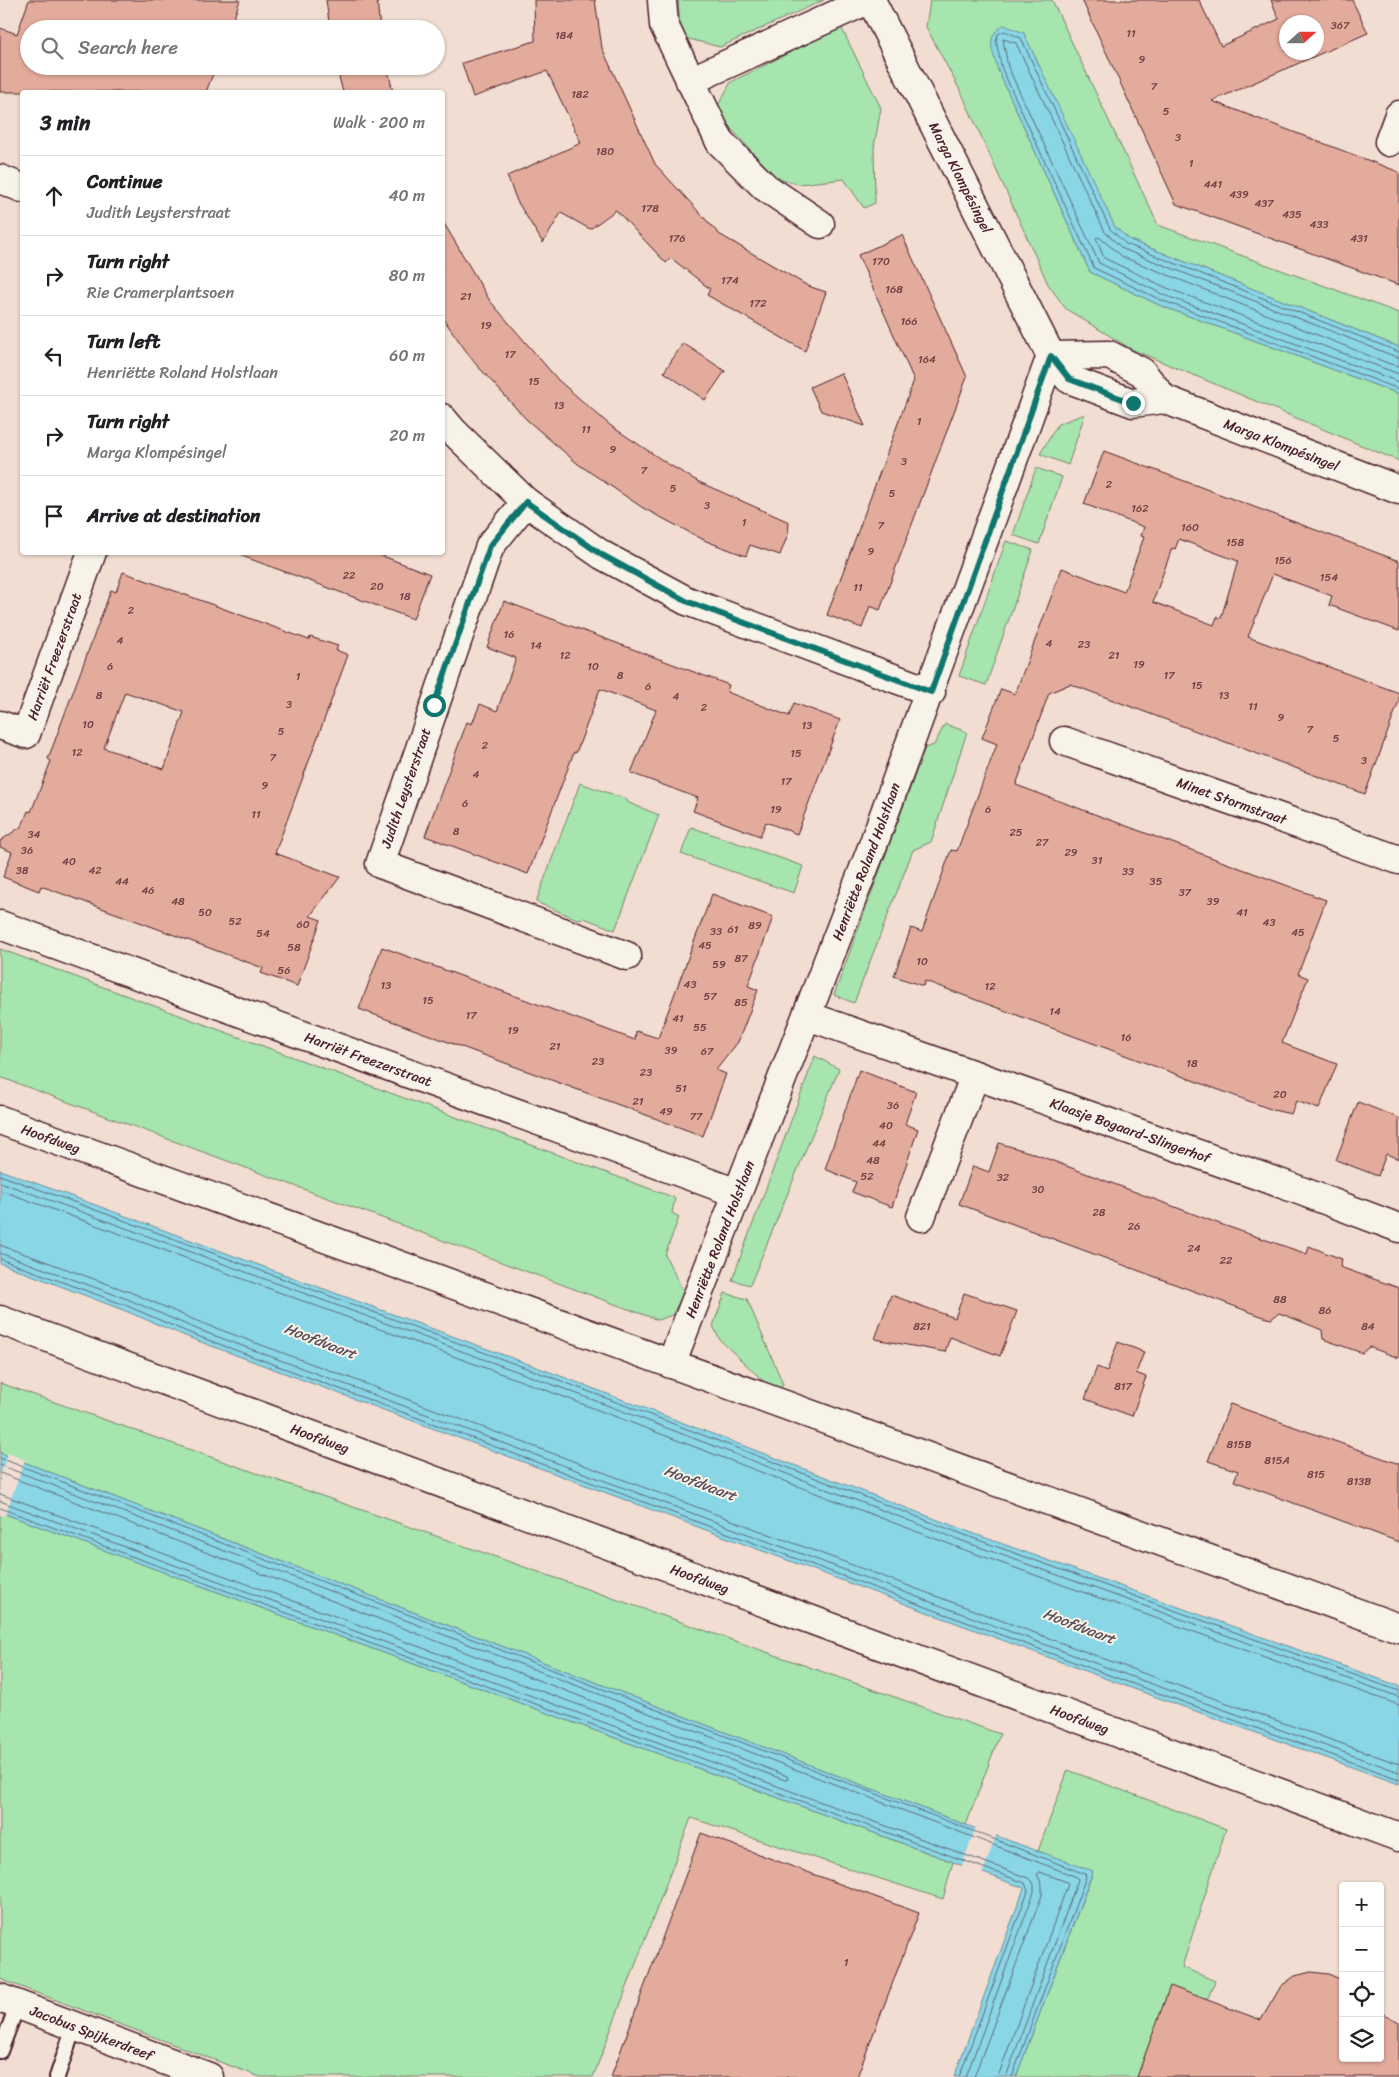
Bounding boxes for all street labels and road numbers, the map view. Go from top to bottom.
street label: Marga Klompésingel [922,117,1000,239]
street label: Marga Klompésingel [1220,411,1344,479]
street label: Harriët Freezerstraat [19,589,89,724]
street label: Judith Leysterstraat [373,724,438,853]
street label: Minet Stormstraat [1173,770,1291,832]
street label: Henriëtte Roland Holstlaan [825,779,907,944]
street label: Harriët Freezerstraat [301,1024,436,1094]
street label: Klaasje Bogaard-Slingerhof [1047,1090,1216,1171]
street label: Hoofdweg [18,1116,84,1161]
street label: Henriëtte Roland Holstlaan [678,1156,762,1322]
street label: Hoofdweg [287,1416,353,1461]
street label: Hoofdweg [667,1556,733,1601]
street label: Hoofdweg [1047,1697,1113,1741]
street label: Jacobus Spijkerdreef [25,1998,159,2068]

